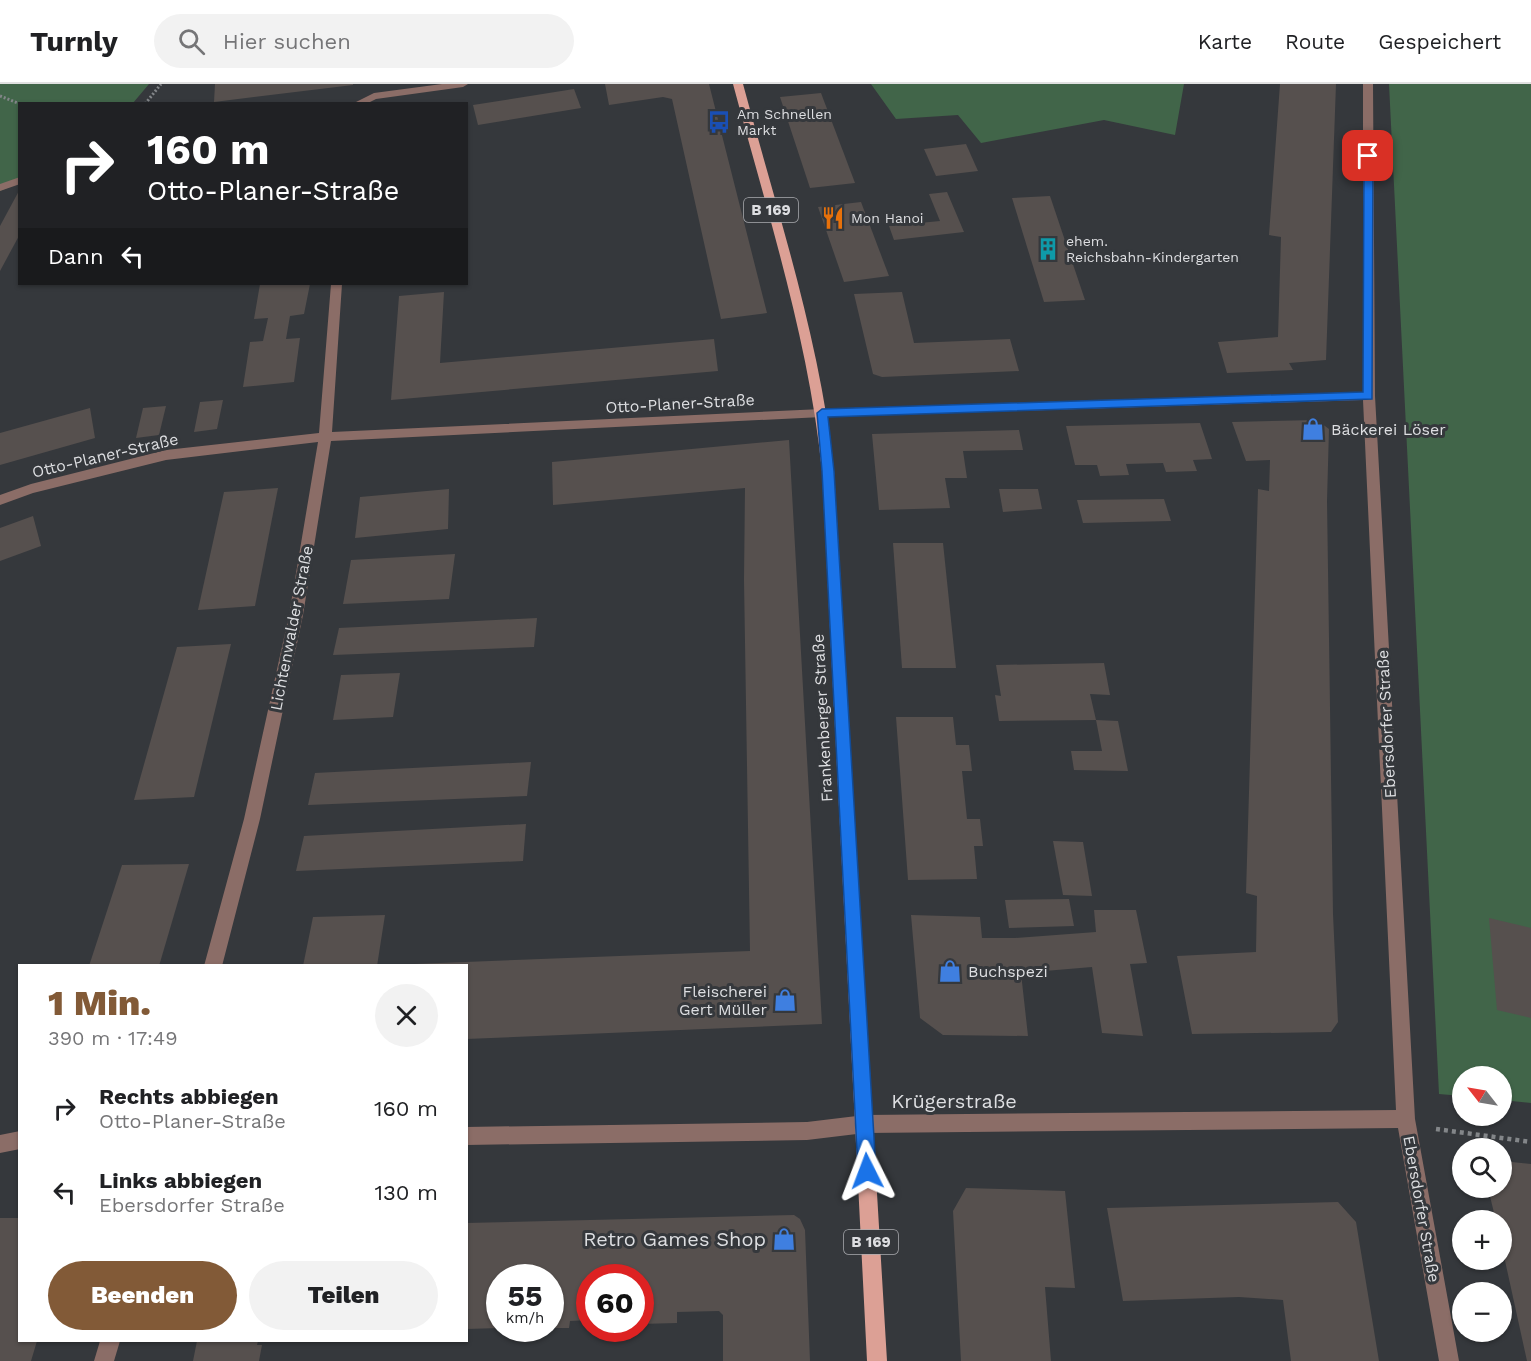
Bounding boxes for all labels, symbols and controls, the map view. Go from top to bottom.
search box [154,14,574,68]
text: Turnly [30,25,118,58]
icon: search [175,25,208,58]
text: Hier suchen [223,29,351,54]
text: Karte [1198,29,1252,54]
text: Route [1285,29,1345,54]
text: Gespeichert [1378,29,1501,54]
place label: Am Schnellen Markt [737,106,832,138]
bus stop icon: Am Schnellen Markt [706,109,732,135]
text: 160 m [147,125,270,174]
icon: right [48,126,126,204]
pin [1342,130,1393,181]
icon: arrive [1351,139,1384,172]
text: Otto-Planer-Straße [147,175,399,207]
road number: B 169 [744,198,798,222]
restaurant icon: Mon Hanoi [820,205,846,231]
place label: Mon Hanoi [851,210,924,226]
place label: ehem. Reichsbahn-Kindergarten [1066,233,1239,265]
building icon: ehem. Reichsbahn-Kindergarten [1035,236,1061,262]
icon: left [116,240,149,273]
text: Dann [48,244,104,269]
street label: Otto-Planer-Straße [605,390,755,417]
shop icon: Bäckerei Löser [1300,416,1326,442]
place label: Bäckerei Löser [1331,420,1446,439]
street label: Otto-Planer-Straße [30,429,180,482]
street label: Lichtenwalder Straße [266,544,317,712]
street label: Frankenberger Straße [809,633,836,803]
street label: Ebersdorfer Straße [1373,649,1400,799]
shop icon: Buchspezi [937,958,963,984]
place label: Buchspezi [968,962,1048,981]
text: 1 Min. [48,982,151,1024]
place label: Fleischerei Gert Müller [679,982,767,1019]
button: close [375,984,438,1047]
shop icon: Fleischerei Gert Müller [772,987,798,1013]
text: 390 m · 17:49 [48,1026,178,1050]
north arrow [1452,1066,1512,1126]
map controls [1452,1066,1512,1342]
text: Rechts abbiegen [99,1084,279,1109]
street label: Krügerstraße [891,1089,1017,1113]
icon: right [48,1092,81,1125]
text: 160 m [374,1096,438,1121]
text: Otto-Planer-Straße [99,1109,286,1133]
street label: Ebersdorfer Straße [1399,1134,1444,1284]
button: search [1452,1138,1512,1198]
position arrow [835,1139,899,1203]
text: Links abbiegen [99,1168,262,1193]
icon: left [48,1176,81,1209]
text: 130 m [374,1180,438,1205]
text: Ebersdorfer Straße [99,1193,285,1217]
button: + [1452,1210,1512,1270]
shop icon: Retro Games Shop [771,1226,797,1252]
place label: Retro Games Shop [583,1227,766,1251]
road number: B 169 [844,1230,898,1254]
button: Beenden [48,1261,237,1330]
button: Teilen [249,1261,438,1330]
speed limit sign: 60 [576,1264,654,1342]
text: 55 [508,1278,542,1313]
button: − [1452,1282,1512,1342]
text: km/h [506,1309,544,1327]

